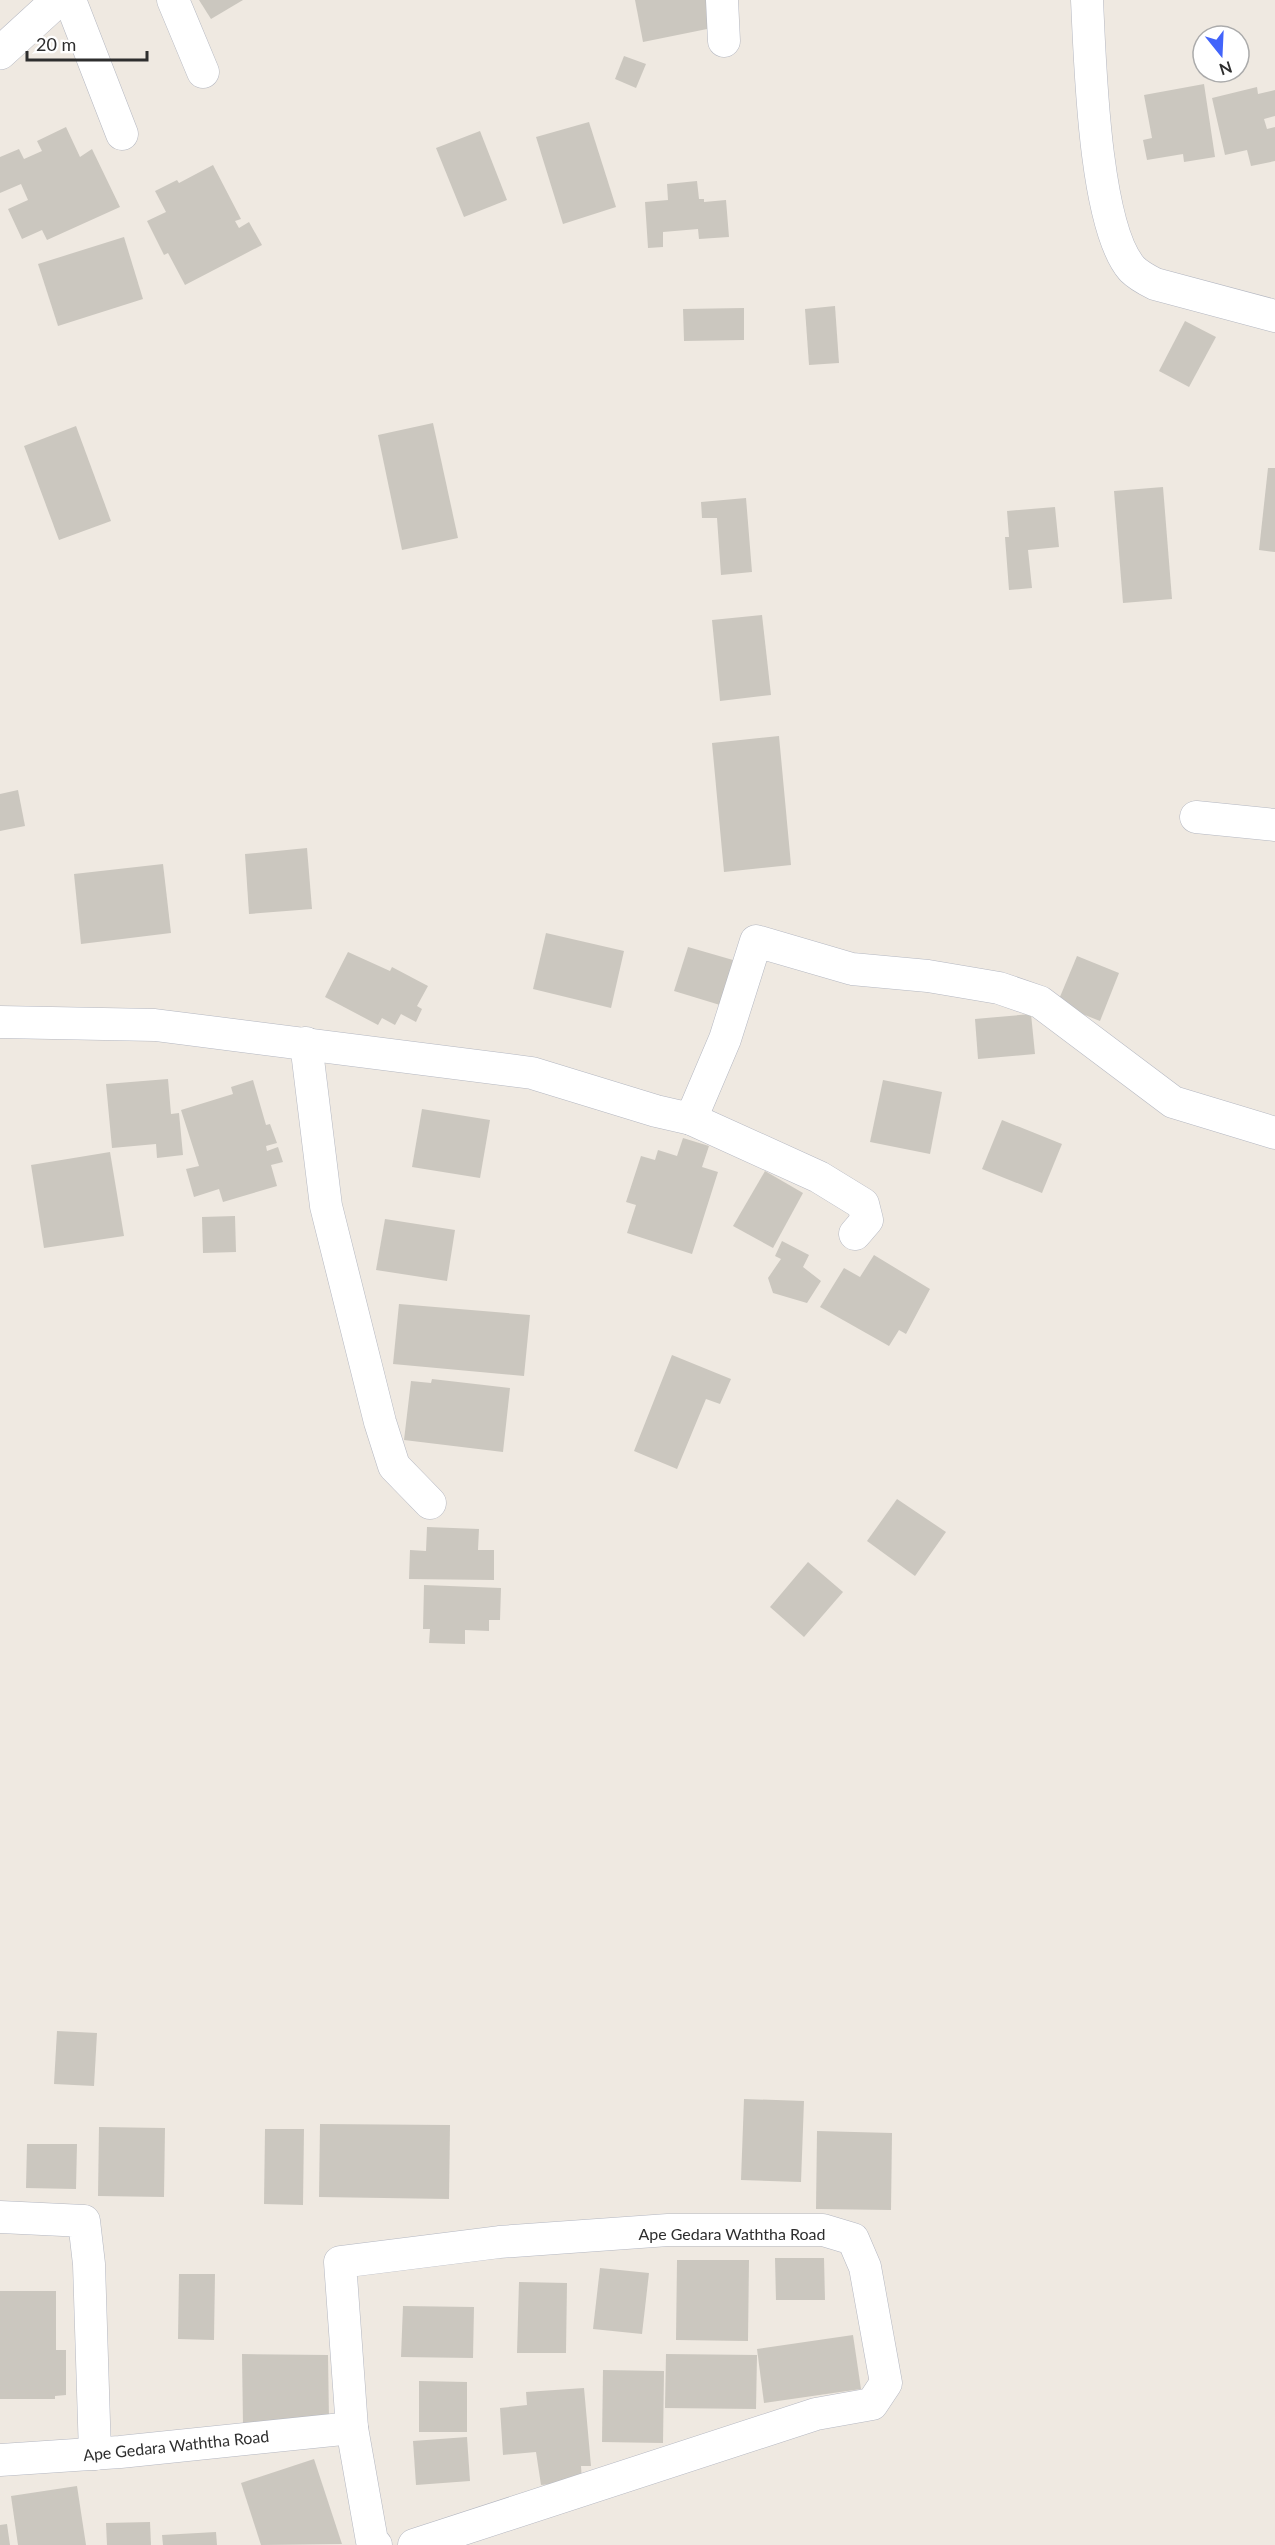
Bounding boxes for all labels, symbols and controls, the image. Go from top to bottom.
scale bar [27,24,147,62]
north arrow [1191,24,1251,84]
text: 20 m [36,33,76,55]
text: N [1217,58,1235,80]
street label: Ape Gedara Waththa Road [638,2224,826,2243]
street label: Ape Gedara Waththa Road [82,2426,270,2464]

